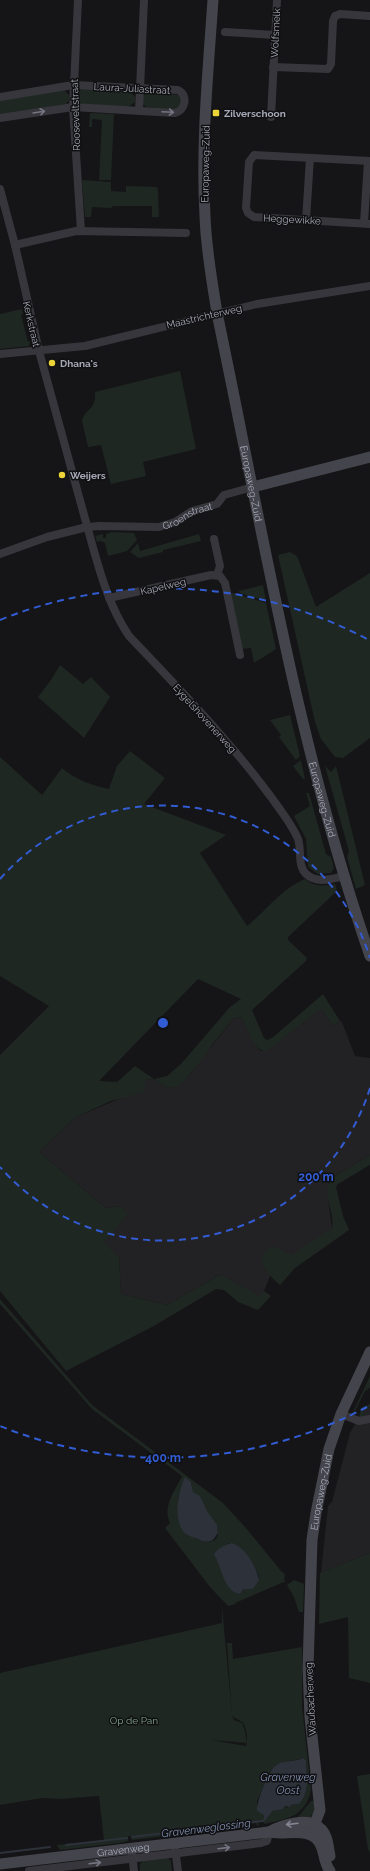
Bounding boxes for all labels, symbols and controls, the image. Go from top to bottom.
street label: Wolfsmelk [269,7,282,58]
street label: Rooseveltstraat [69,78,82,151]
street label: Laura-Juliastraat [93,81,171,96]
one-way arrow [32,108,45,116]
marker: Zilverschoon [211,108,221,118]
place label: Zilverschoon [224,108,286,119]
one-way arrow [161,109,174,116]
street label: Europaweg-Zuid [199,125,212,203]
street label: Heggewikke [263,212,321,227]
street label: Kerkstraat [21,300,42,349]
street label: Maastrichterweg [165,302,243,331]
marker: Dhana's [47,358,57,368]
place label: Dhana's [60,358,98,369]
street label: Europaweg-Zuid [238,444,264,523]
marker: Weijers [57,470,67,480]
place label: Weijers [70,470,106,481]
street label: Groenstraat [161,500,214,532]
street label: Kapelweg [139,576,187,597]
street label: Eygelshovenerweg [171,682,238,755]
street label: Europaweg-Zuid [307,761,338,838]
centre of rings [156,1016,170,1030]
text: 200 m [298,1170,334,1184]
text: 400 m [145,1451,181,1465]
street label: Europaweg-Zuid [309,1453,334,1531]
street label: Waubacherweg [303,1662,318,1736]
park label: Op de Pan [110,1715,158,1726]
water label: Gravenweg Oost [260,1771,316,1797]
water label: Gravenweglossing [161,1816,252,1840]
one-way arrow [286,1821,299,1828]
street label: Gravenweg [96,1841,150,1858]
one-way arrow [217,1844,230,1851]
one-way arrow [88,1859,101,1867]

